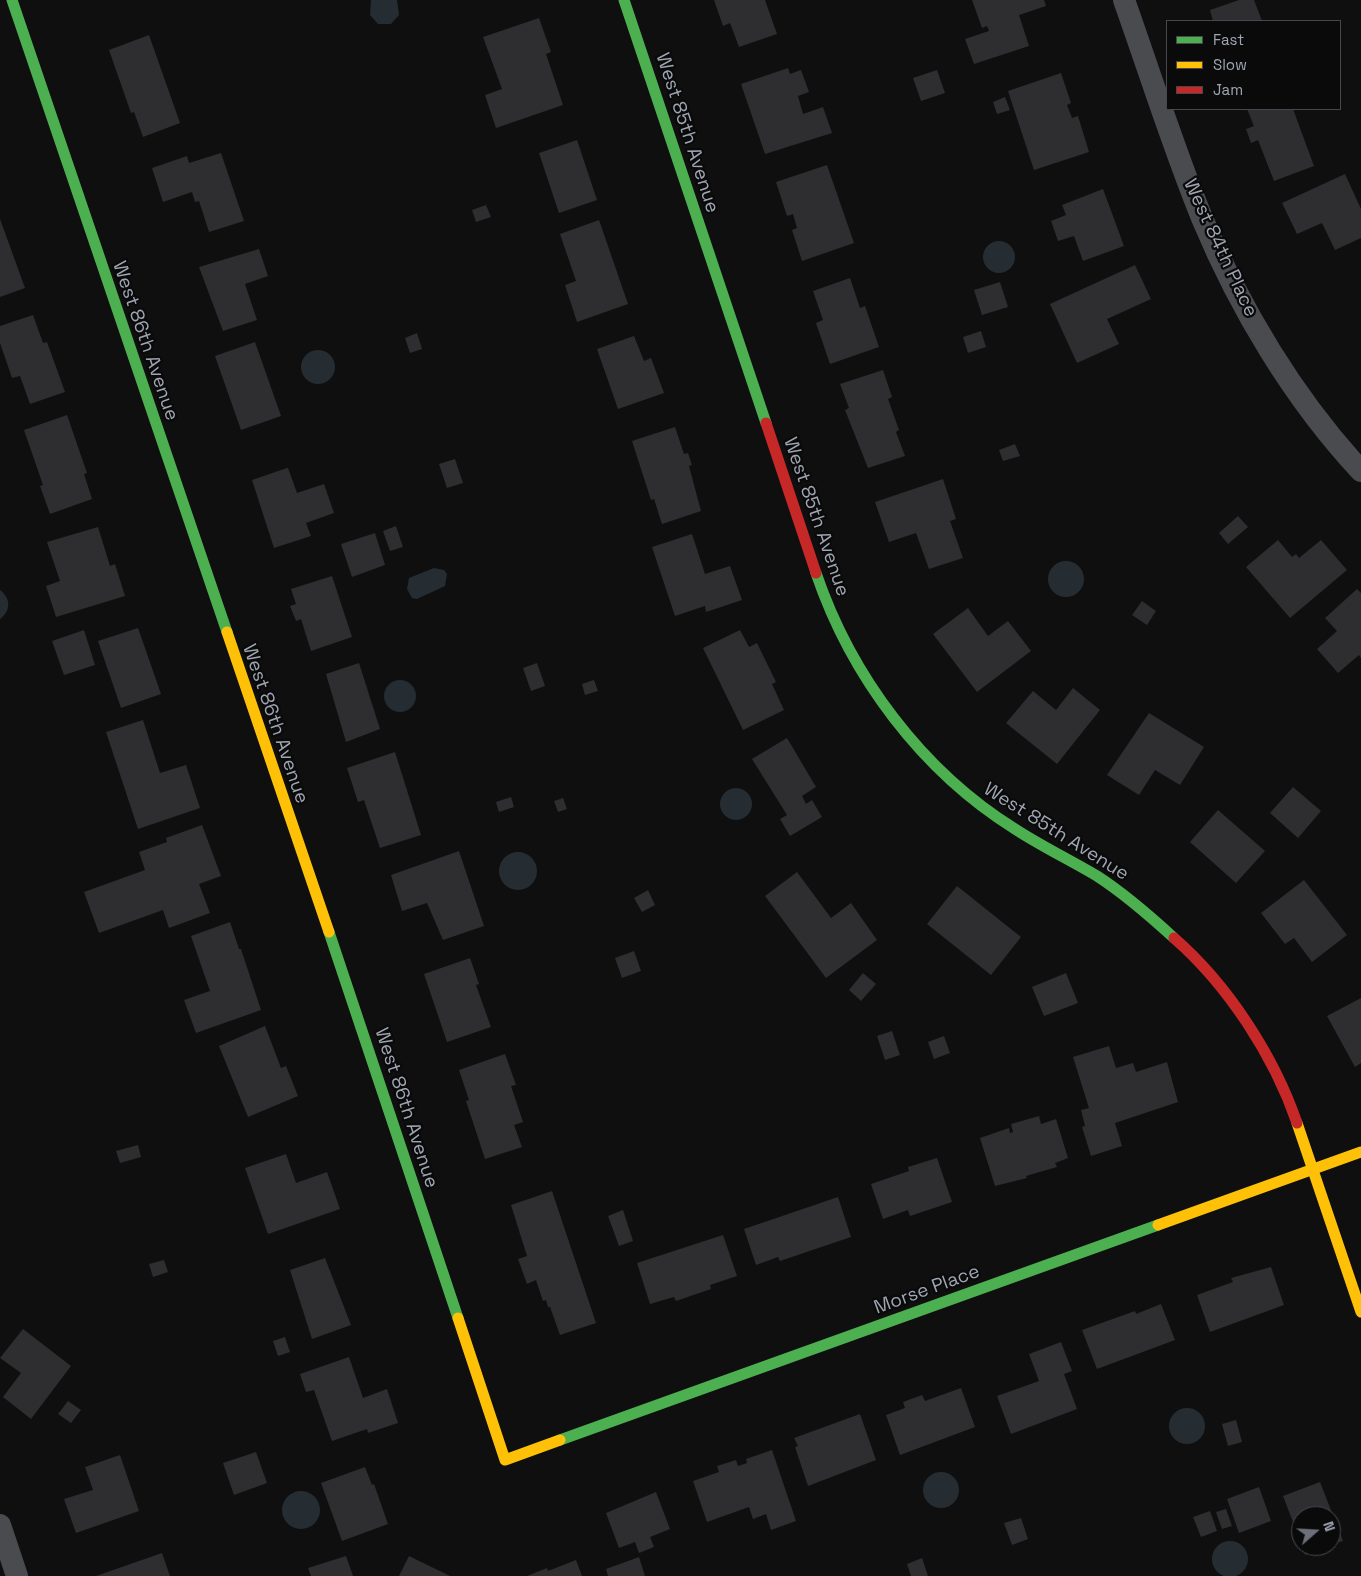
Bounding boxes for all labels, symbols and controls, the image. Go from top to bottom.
legend [1166,20,1341,110]
text: Fast [1213,30,1244,49]
street label: West 85th Avenue [650,50,724,216]
text: Slow [1213,55,1247,74]
text: Jam [1213,80,1243,99]
street label: West 84th Place [1178,175,1262,321]
street label: West 86th Avenue [107,258,183,424]
street label: West 85th Avenue [778,435,854,599]
street label: West 86th Avenue [237,641,313,807]
street label: West 85th Avenue [979,778,1133,886]
street label: West 86th Avenue [369,1025,443,1191]
street label: Morse Place [871,1260,983,1320]
north arrow [1291,1506,1341,1556]
text: N [1319,1519,1339,1534]

